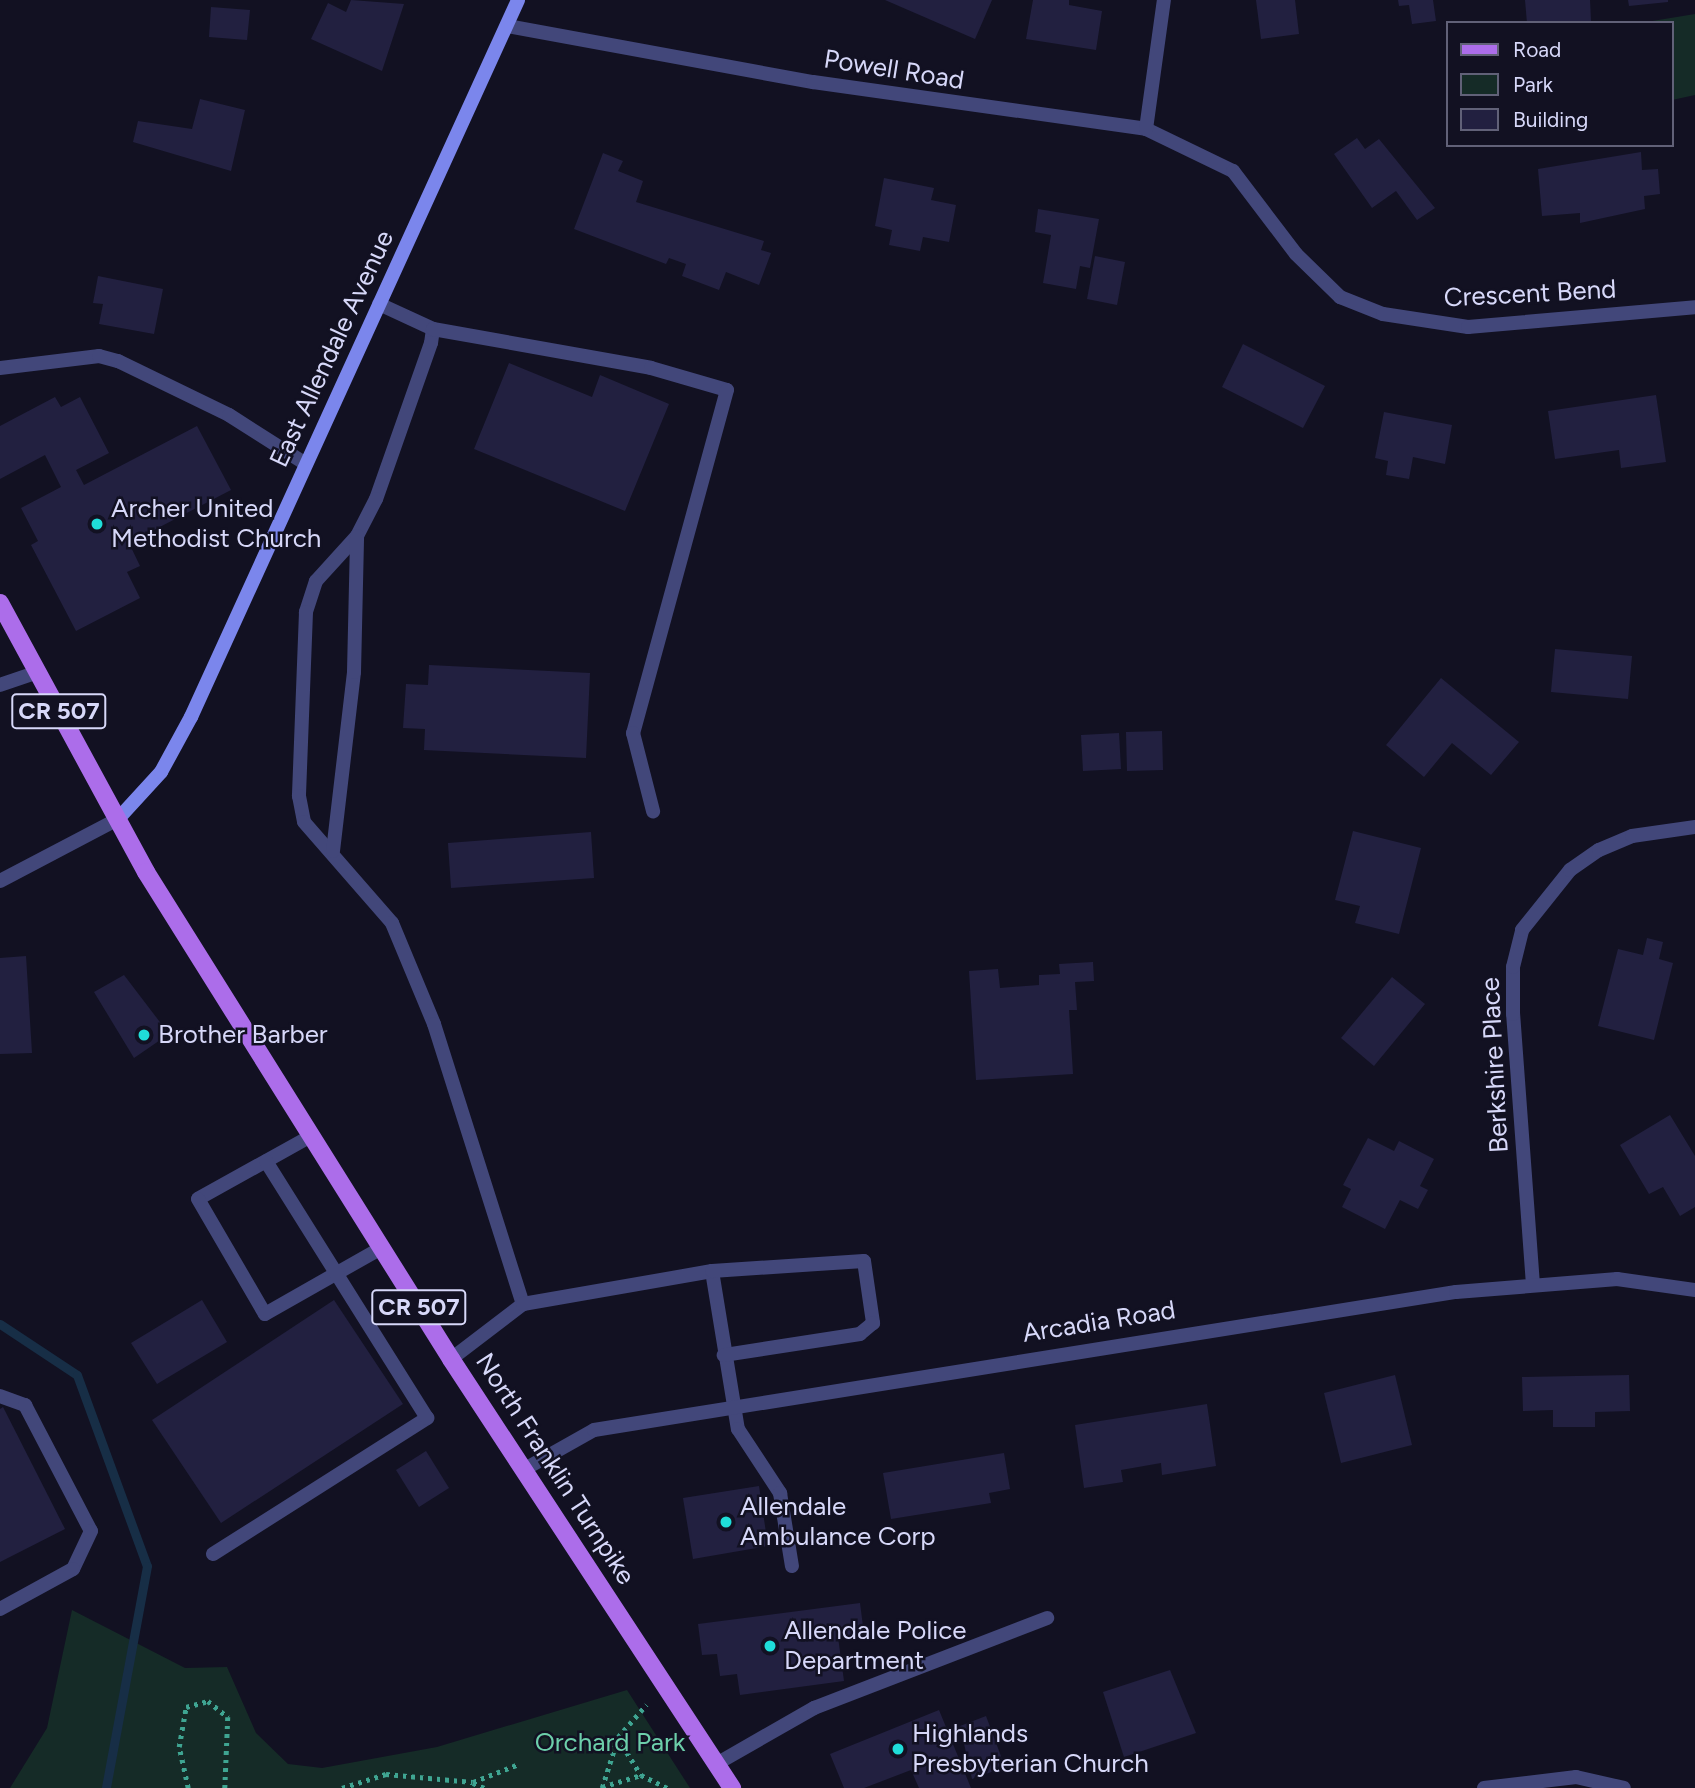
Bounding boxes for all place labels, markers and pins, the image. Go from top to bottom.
place label: Archer United Methodist Church [111,493,321,554]
marker: Archer United Methodist Church [89,516,105,532]
place label: Brother Barber [158,1019,328,1051]
marker: Brother Barber [136,1027,152,1043]
place label: Allendale Ambulance Corp [740,1491,936,1552]
marker: Allendale Ambulance Corp [718,1514,734,1530]
place label: Allendale Police Department [784,1615,966,1676]
marker: Allendale Police Department [762,1638,778,1654]
place label: Highlands Presbyterian Church [912,1718,1149,1780]
marker: Highlands Presbyterian Church [890,1741,906,1757]

